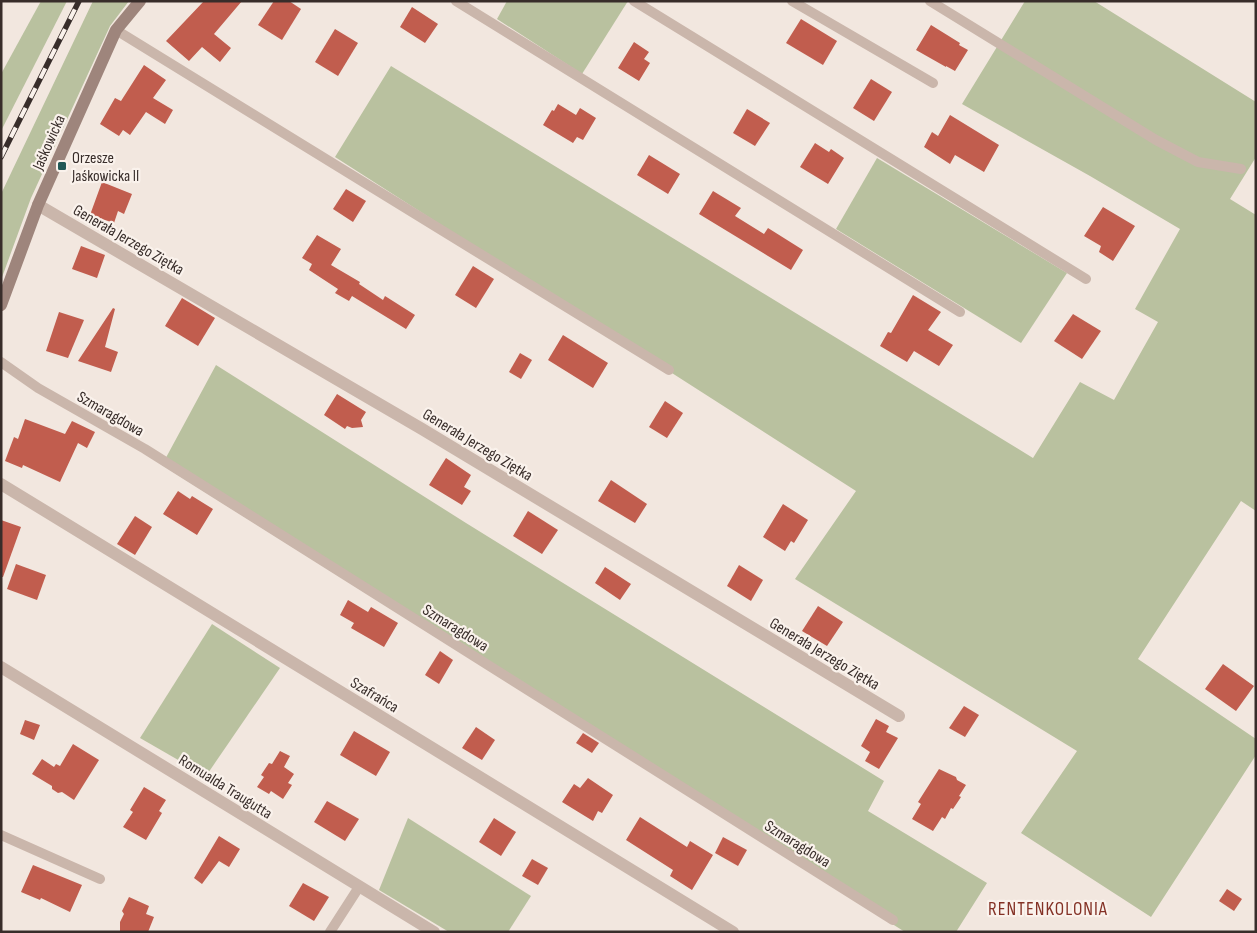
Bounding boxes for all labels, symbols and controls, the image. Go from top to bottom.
street label: Jaśkowicka [28,112,70,174]
place label: Orzesze Jaśkowicka II [71,149,139,186]
marker: Orzesze Jaśkowicka II [56,160,68,172]
street label: Generała Jerzego Ziętka [69,201,187,280]
street label: Szmaragdowa [73,388,147,441]
street label: Generała Jerzego Ziętka [419,405,536,486]
street label: Szmaragdowa [419,601,492,656]
street label: Generała Jerzego Ziętka [766,614,883,695]
street label: Szafrańca [347,673,402,717]
street label: Romualda Traugutta [175,751,275,824]
street label: Szmaragdowa [761,817,834,872]
district label: RENTENKOLONIA [988,898,1108,921]

